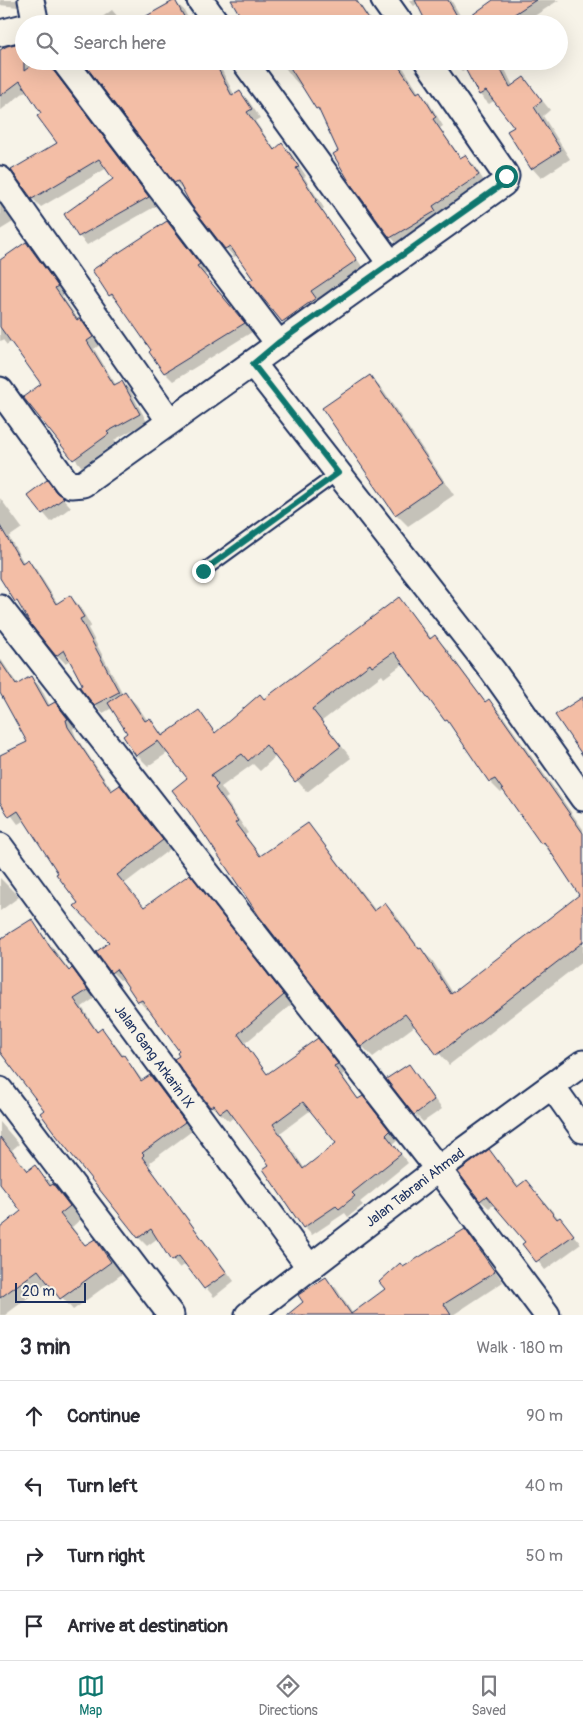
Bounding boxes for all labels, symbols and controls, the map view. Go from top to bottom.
search box [15,15,568,70]
icon: search [33,29,61,57]
text: Search here [73,31,166,55]
route start [495,165,518,188]
route end [192,560,215,583]
street label: Jalan Gang Arkarin IX [111,1001,198,1111]
street label: Jalan Tabrani Ahmad [362,1144,468,1230]
scale bar [15,1280,86,1303]
text: 20 m [22,1283,55,1300]
text: 3 min [20,1334,70,1361]
text: Walk · 180 m [476,1338,563,1358]
icon: ahead [20,1402,48,1430]
text: Continue [67,1404,140,1428]
text: 90 m [526,1406,563,1426]
icon: left [20,1472,48,1500]
text: Turn left [67,1474,137,1498]
text: 40 m [525,1476,563,1496]
icon: right [20,1542,48,1570]
text: Turn right [67,1544,145,1568]
text: 50 m [526,1546,563,1566]
icon: arrive [20,1612,48,1640]
text: Arrive at destination [67,1614,228,1638]
tab: Map [77,1672,105,1719]
tab: Directions [258,1672,318,1719]
tab: Saved [471,1672,506,1719]

